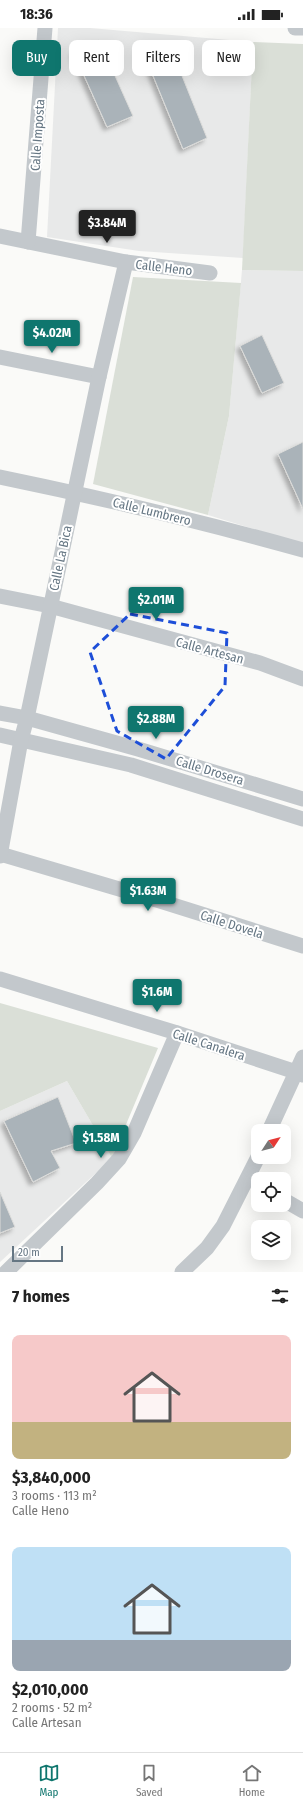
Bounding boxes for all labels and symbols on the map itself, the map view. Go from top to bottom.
street label: Calle Imposta [27,98,47,172]
pin: $3.84M [74,210,140,244]
street label: Calle Heno [135,257,193,278]
pin: $4.02M [19,320,85,354]
street label: Calle Lumbrero [111,495,193,528]
street label: Calle La Bica [46,524,75,592]
pin: $2.01M [123,587,189,621]
street label: Calle Artesan [174,634,245,667]
pin: $2.88M [123,706,189,740]
street label: Calle Drosera [174,753,246,788]
pin: $1.63M [115,878,181,912]
street label: Calle Dovela [199,907,265,942]
pin: $1.6M [129,979,185,1013]
street label: Calle Canalera [171,1026,247,1063]
north arrow [251,1124,291,1164]
pin: $1.58M [68,1125,134,1159]
scale bar [12,1244,63,1263]

